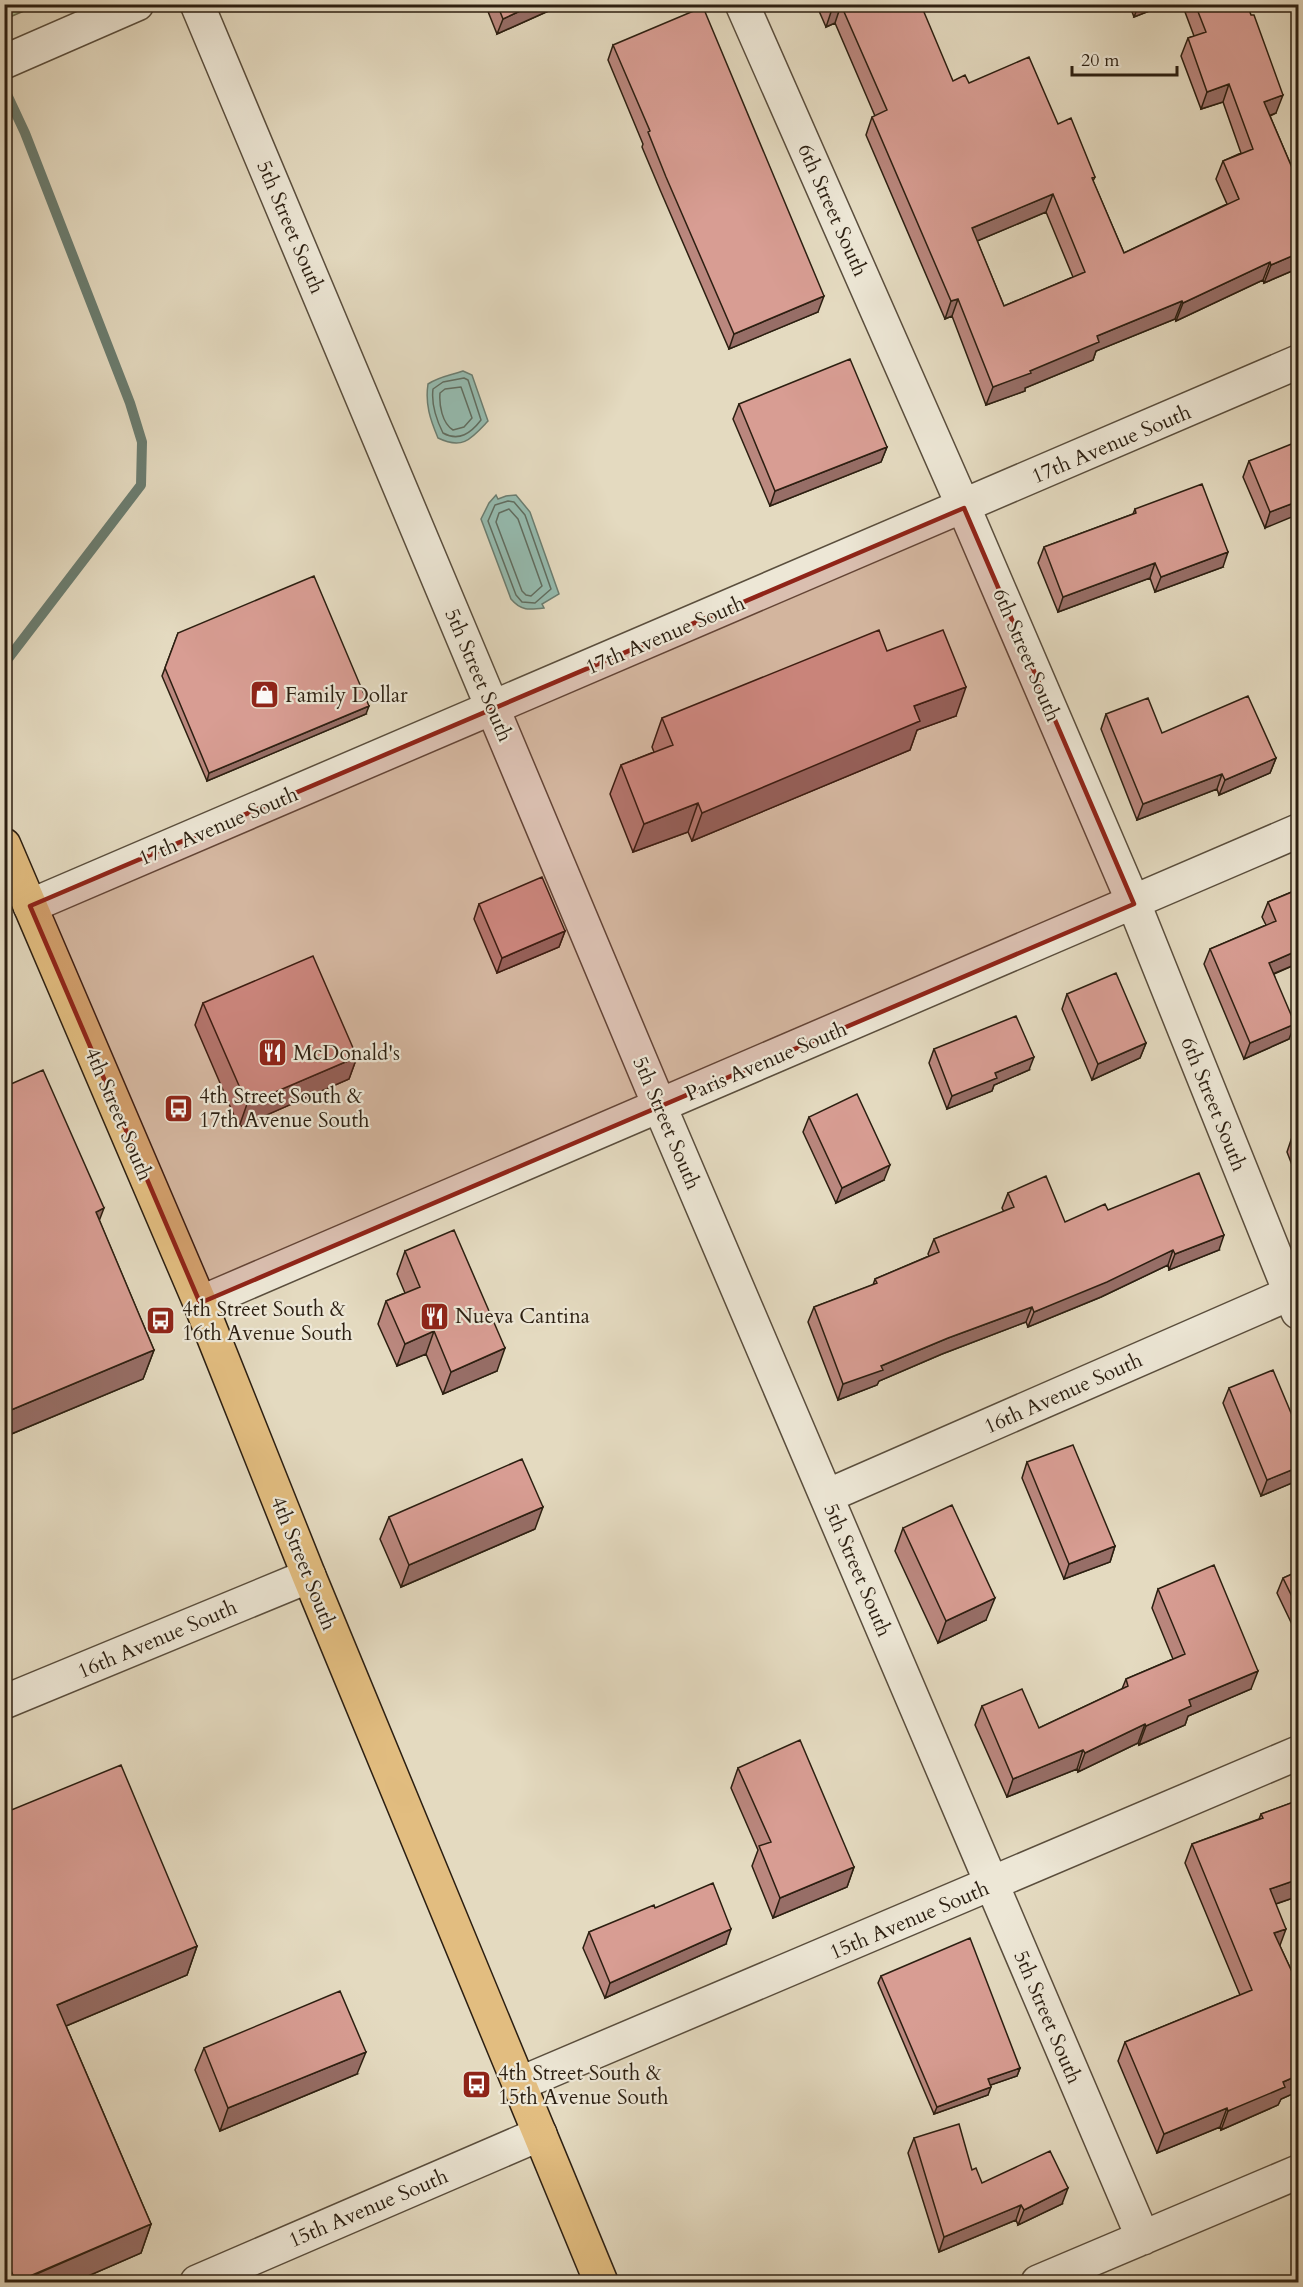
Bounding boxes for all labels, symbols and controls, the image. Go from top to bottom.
scale bar [1072,39,1177,77]
text: 20 m [1081,48,1120,73]
street label: 6th Street South [790,139,875,282]
street label: 5th Street South [249,156,332,299]
street label: 17th Avenue South [1027,398,1196,491]
street label: 6th Street South [985,584,1068,727]
street label: 17th Avenue South [581,589,750,682]
street label: 5th Street South [437,604,520,747]
shop icon: Family Dollar [248,679,280,711]
place label: Family Dollar [285,681,408,710]
street label: 17th Avenue South [134,780,303,873]
street label: Paris Avenue South [681,1014,852,1109]
street label: 6th Street South [1173,1033,1254,1176]
restaurant icon: McDonald's [256,1037,288,1069]
place label: McDonald's [293,1039,400,1068]
street label: 4th Street South [77,1043,160,1186]
street label: 5th Street South [625,1052,708,1195]
place label: 4th Street South & 17th Avenue South [199,1082,370,1135]
bus stop icon: 4th Street South & 17th Avenue South [162,1092,194,1124]
place label: 4th Street South & 16th Avenue South [182,1295,353,1348]
restaurant icon: Nueva Cantina [418,1300,450,1332]
place label: Nueva Cantina [455,1302,590,1331]
bus stop icon: 4th Street South & 16th Avenue South [145,1305,177,1337]
street label: 16th Avenue South [979,1345,1147,1441]
street label: 4th Street South [263,1492,344,1635]
street label: 5th Street South [816,1499,899,1642]
street label: 16th Avenue South [73,1593,242,1686]
street label: 15th Avenue South [825,1874,994,1967]
street label: 5th Street South [1006,1946,1089,2089]
place label: 4th Street South & 15th Avenue South [498,2059,669,2112]
bus stop icon: 4th Street South & 15th Avenue South [461,2069,493,2101]
street label: 15th Avenue South [284,2162,453,2255]

